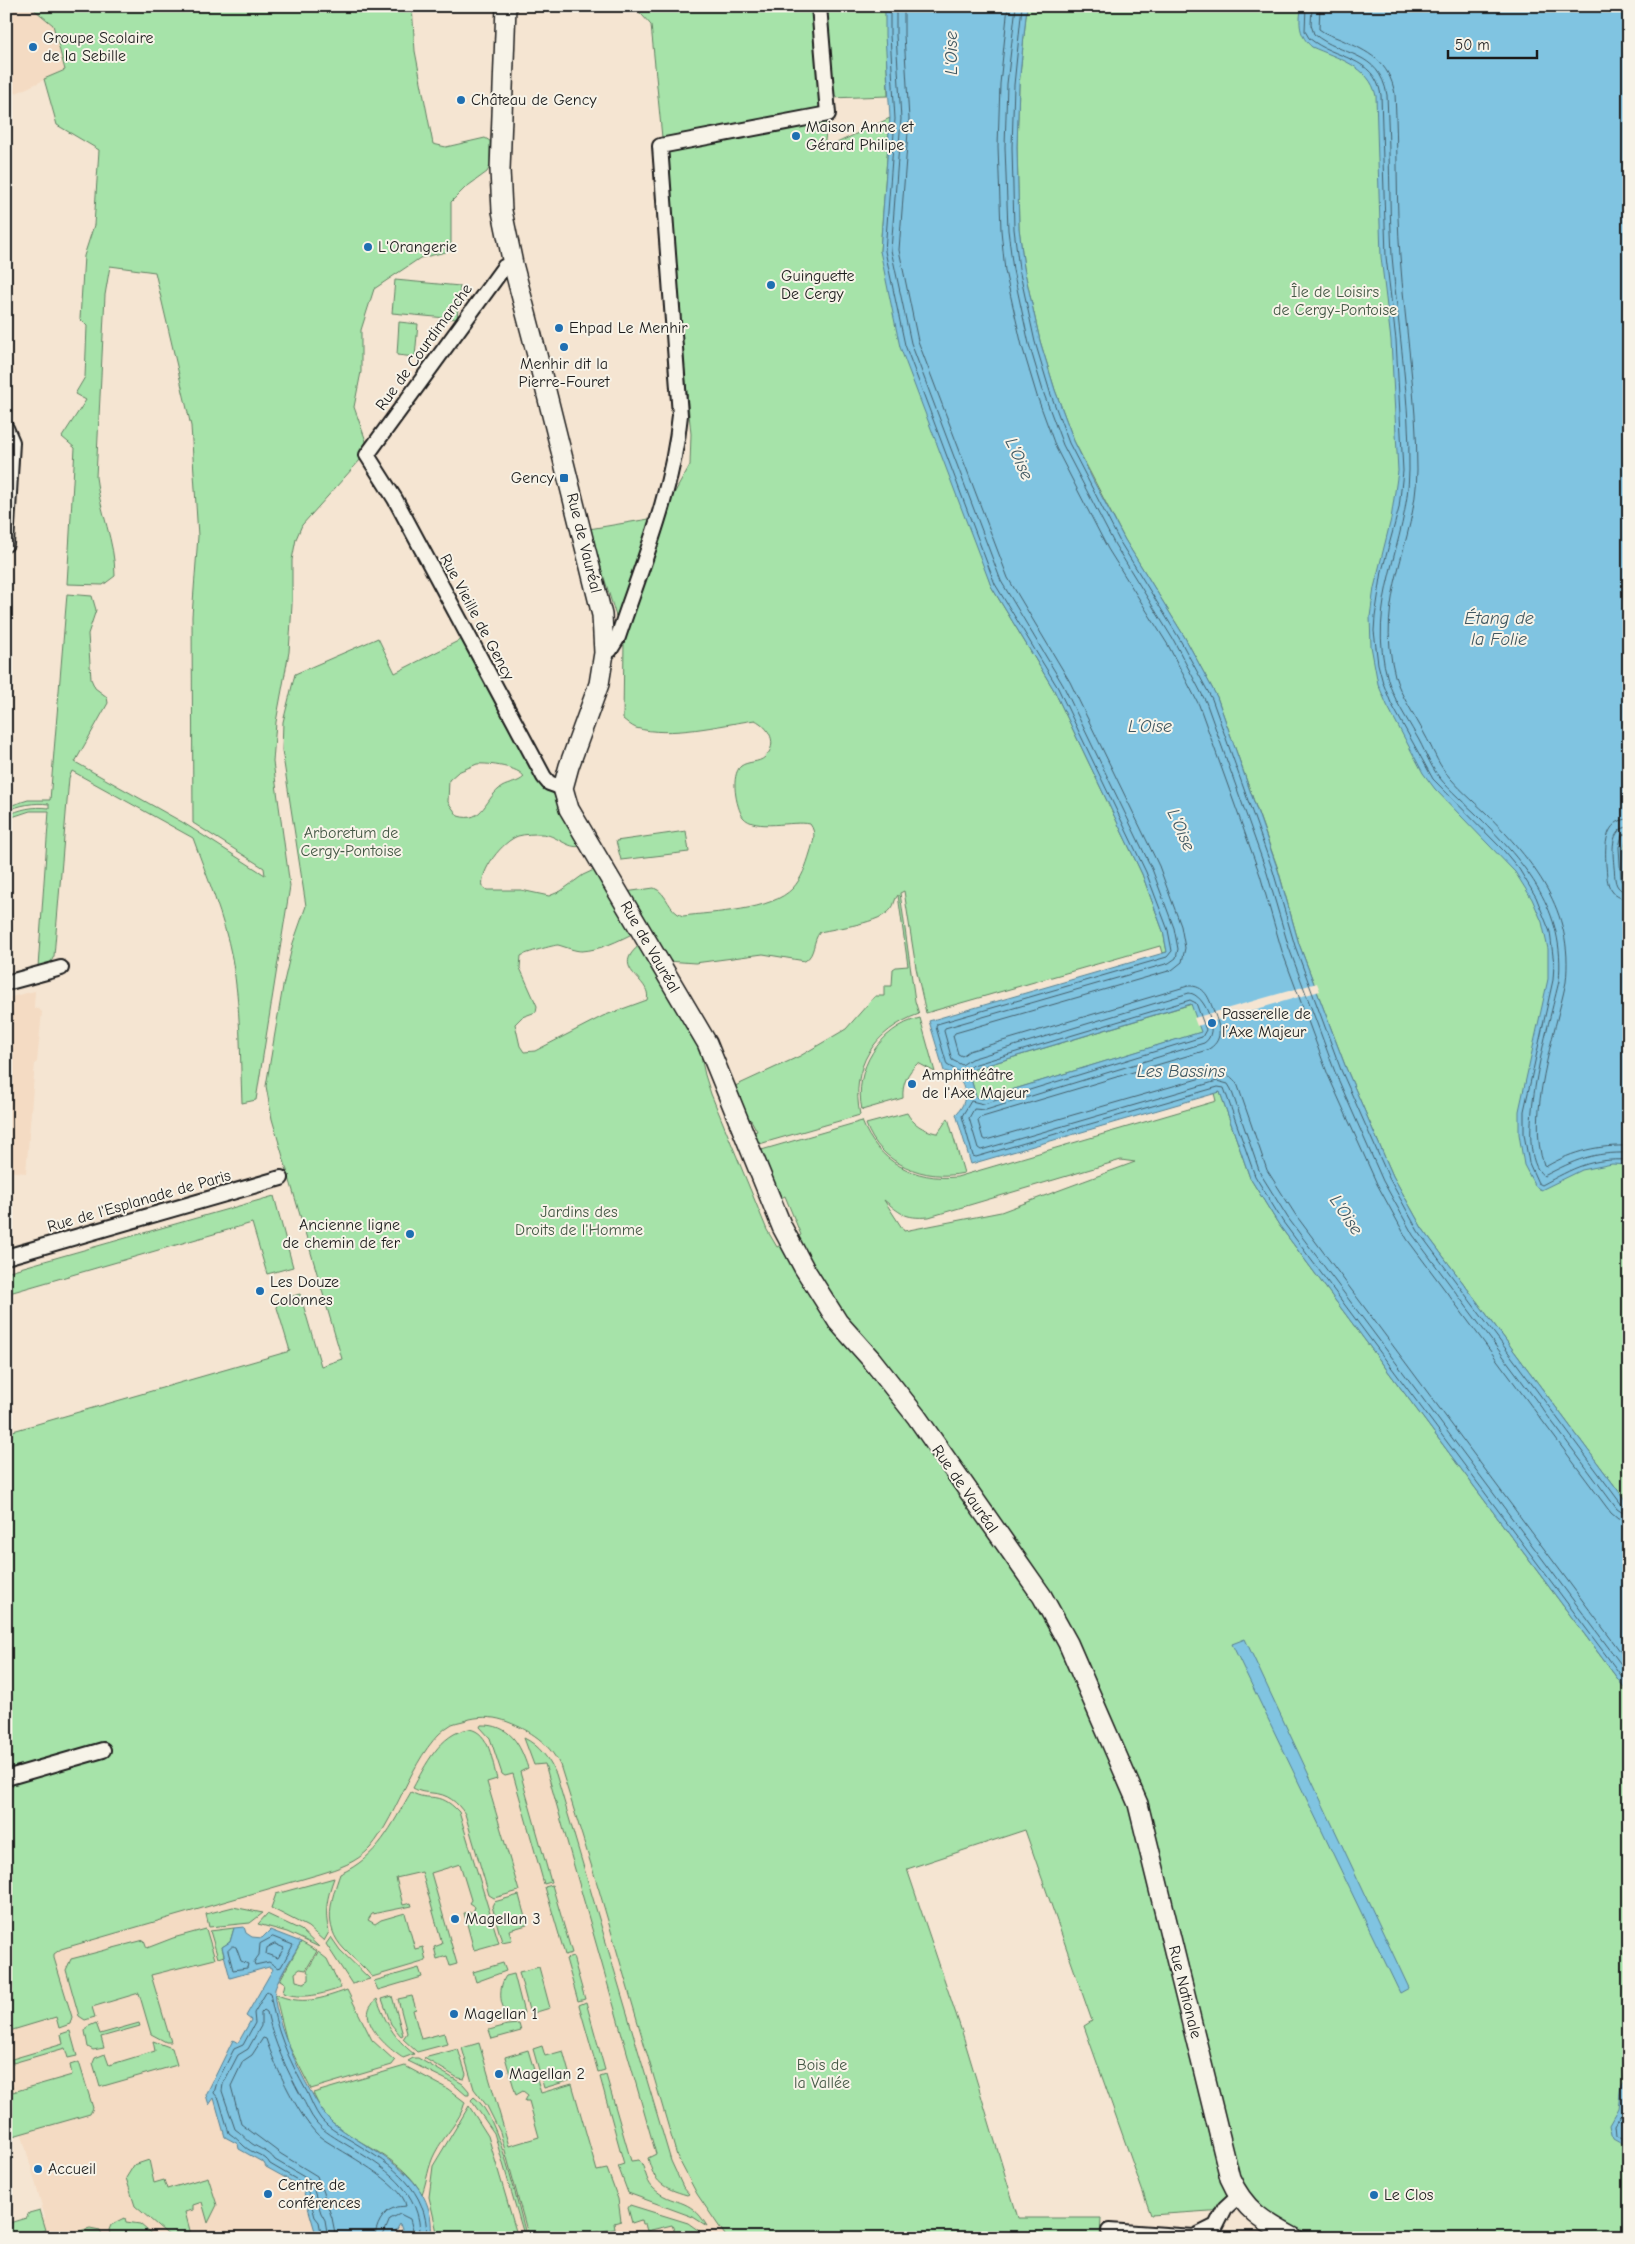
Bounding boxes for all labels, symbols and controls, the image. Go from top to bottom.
scale bar [1448,28,1536,60]
place label: Groupe Scolaire de la Sebille [43,29,154,65]
water label: L'Oise [941,31,962,75]
text: 50 m [1455,36,1490,54]
marker: Groupe Scolaire de la Sebille [27,41,39,53]
place label: Château de Gency [471,91,597,109]
marker: Château de Gency [455,94,467,106]
place label: Maison Anne et Gérard Philipe [806,118,914,154]
marker: Maison Anne et Gérard Philipe [790,130,802,142]
place label: L'Orangerie [378,238,457,256]
marker: L'Orangerie [362,241,374,253]
place label: Guinguette De Cergy [781,267,855,303]
marker: Guinguette De Cergy [765,279,777,291]
street label: Rue de Courdimanche [372,280,476,414]
park label: Île de Loisirs de Cergy-Pontoise [1273,282,1397,319]
place label: Ehpad Le Menhir [569,319,688,337]
marker: Ehpad Le Menhir [553,322,565,334]
marker: Menhir dit la Pierre-Fouret [558,341,570,353]
place label: Menhir dit la Pierre-Fouret [518,355,610,391]
water label: L'Oise [1000,435,1038,483]
place label: Gency [511,469,555,487]
marker: Gency [558,472,570,484]
street label: Rue de Vauréal [563,491,605,595]
street label: Rue Vieille de Gency [436,551,518,684]
water label: Étang de la Folie [1464,608,1534,650]
water label: L’Oise [1128,716,1172,737]
water label: L'Oise [1162,806,1200,854]
park label: Arboretum de Cergy‐Pontoise [300,824,402,860]
street label: Rue de Vauréal [617,898,683,996]
place label: Passerelle de l’Axe Majeur [1222,1005,1311,1041]
marker: Passerelle de l’Axe Majeur [1206,1017,1218,1029]
water label: Les Bassins [1137,1061,1226,1082]
place label: Amphithéâtre de l'Axe Majeur [922,1066,1029,1102]
marker: Amphithéâtre de l'Axe Majeur [906,1078,918,1090]
street label: Rue de l'Esplanade de Paris [45,1166,233,1236]
water label: L'Oise [1325,1191,1367,1239]
park label: Jardins des Droits de l'Homme [515,1203,643,1239]
place label: Ancienne ligne de chemin de fer [282,1216,401,1252]
marker: Ancienne ligne de chemin de fer [404,1228,416,1240]
place label: Les Douze Colonnes [270,1273,339,1309]
marker: Les Douze Colonnes [254,1285,266,1297]
street label: Rue de Vauréal [928,1442,1002,1536]
place label: Magellan 3 [465,1910,541,1928]
marker: Magellan 3 [449,1913,461,1925]
street label: Rue Nationale [1165,1944,1205,2040]
place label: Magellan 1 [464,2005,538,2023]
marker: Magellan 1 [448,2008,460,2020]
park label: Bois de la Vallée [794,2056,850,2092]
place label: Magellan 2 [509,2065,585,2083]
marker: Magellan 2 [493,2068,505,2080]
place label: Accueil [48,2160,96,2178]
marker: Accueil [32,2163,44,2175]
place label: Centre de conférences [278,2176,361,2212]
place label: Le Clos [1384,2186,1434,2204]
marker: Centre de conférences [262,2188,274,2200]
marker: Le Clos [1368,2189,1380,2201]

